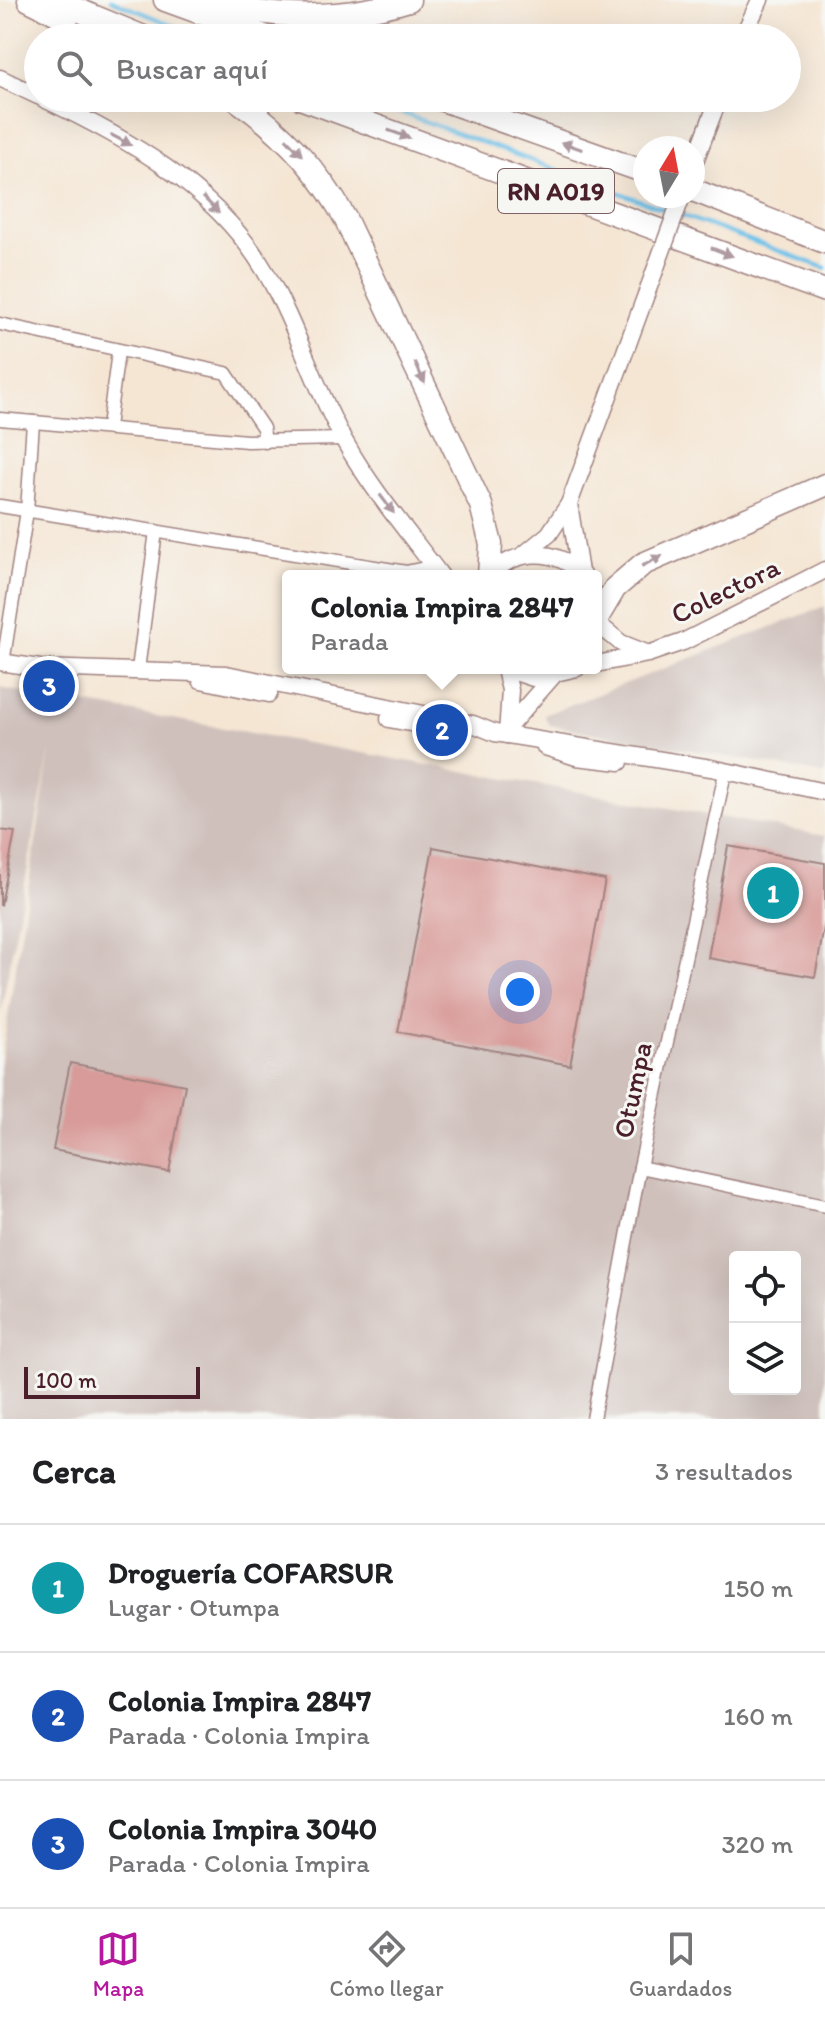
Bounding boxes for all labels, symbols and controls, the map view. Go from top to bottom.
search box [24,24,801,112]
icon: search [52,46,96,90]
text: Buscar aquí [116,50,268,87]
one-way arrow [387,129,411,141]
one-way arrow [110,133,133,147]
north arrow [633,136,705,208]
one-way arrow [284,137,302,156]
one-way arrow [559,139,583,151]
road number: RN A019 [498,169,614,213]
one-way arrow [201,195,220,214]
one-way arrow [711,246,735,259]
one-way arrow [413,362,427,385]
one-way arrow [379,493,395,515]
street label: Colectora [665,549,785,631]
one-way arrow [641,554,664,567]
popup [282,570,602,674]
text: Colonia Impira 2847 [310,588,574,625]
text: Parada [310,625,389,657]
pin: 3 [23,656,75,716]
pin: 2 [416,700,468,760]
pin: 1 [747,863,799,923]
your location [500,972,540,1012]
street label: Otumpa [605,1039,659,1141]
map controls [729,1251,801,1395]
button: locate [729,1251,801,1323]
button: layers [729,1323,801,1395]
scale bar [24,1363,200,1399]
text: 100 m [36,1367,97,1394]
text: Cerca [32,1451,116,1492]
text: 3 resultados [655,1455,793,1487]
text: Droguería COFARSUR [108,1554,393,1591]
text: 1 [52,1572,64,1604]
text: 150 m [724,1572,793,1604]
text: Lugar · Otumpa [108,1591,280,1623]
text: Colonia Impira 2847 [108,1682,371,1719]
text: 2 [51,1700,65,1732]
text: 160 m [723,1700,793,1732]
text: Parada · Colonia Impira [108,1719,370,1751]
text: Colonia Impira 3040 [108,1810,377,1847]
text: 3 [51,1828,65,1860]
text: 320 m [721,1828,793,1860]
text: Parada · Colonia Impira [108,1847,370,1879]
tab: Mapa [93,1927,144,2002]
tab: Cómo llegar [330,1927,444,2002]
tab: Guardados [629,1927,732,2002]

